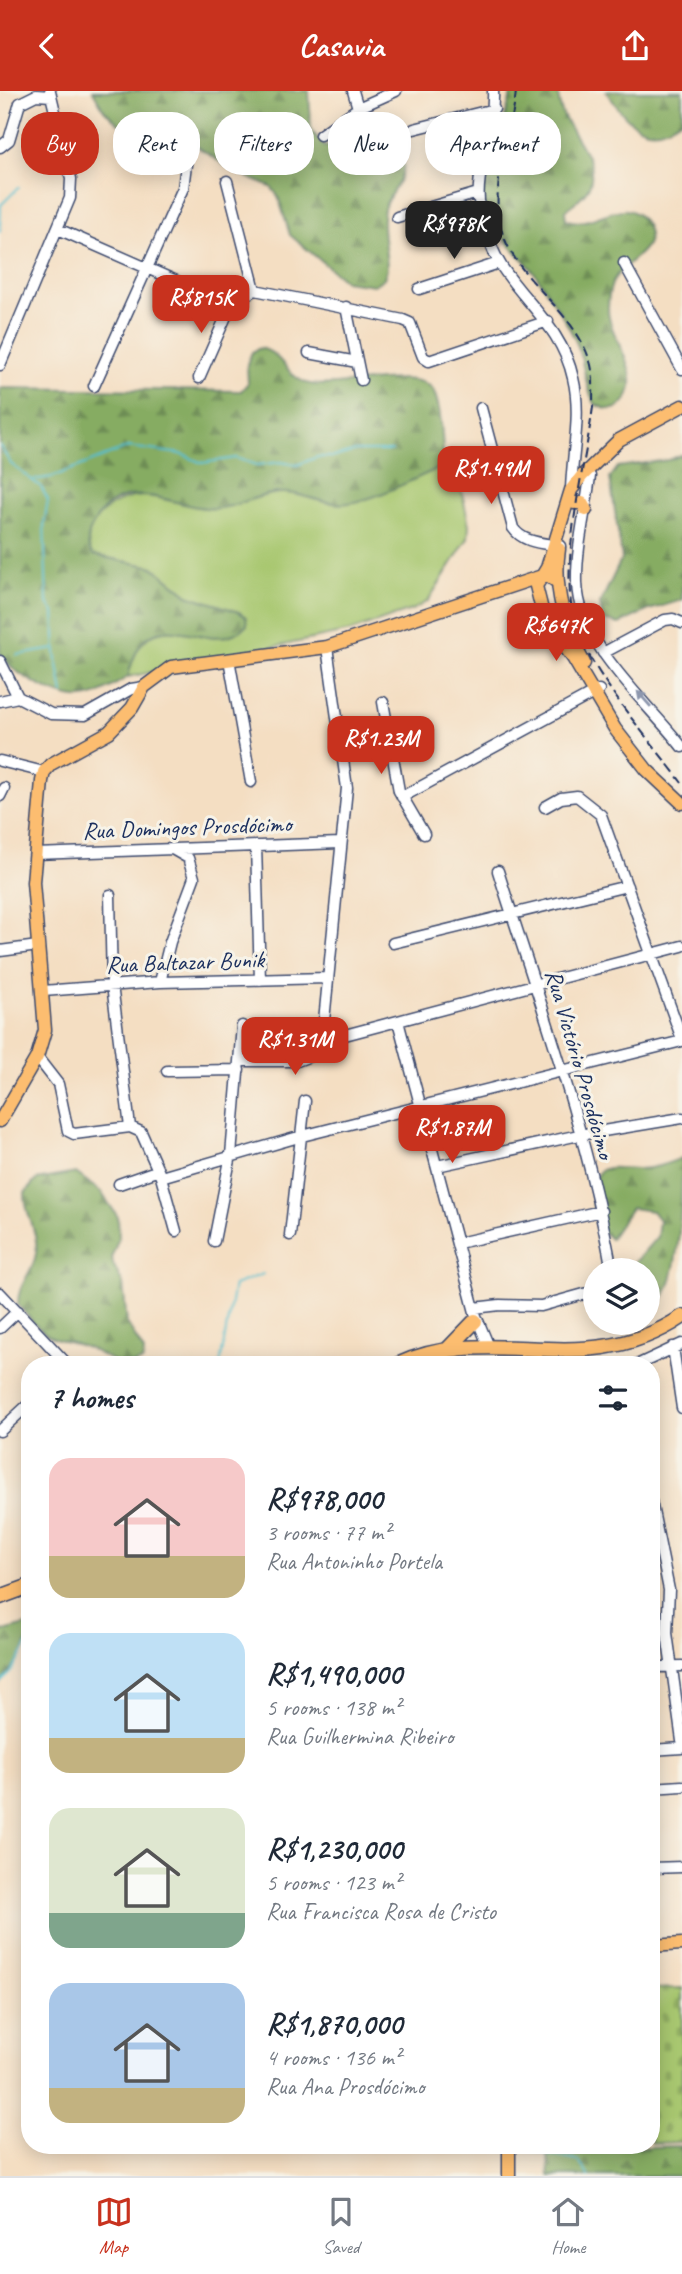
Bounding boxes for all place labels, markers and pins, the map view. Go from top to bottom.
pin: R$978K [397,201,511,261]
pin: R$815K [144,275,258,335]
pin: R$1.49M [426,447,556,506]
pin: R$647K [499,603,613,663]
pin: R$1.23M [316,717,446,776]
pin: R$1.31M [230,1017,360,1077]
pin: R$1.87M [387,1105,517,1165]

